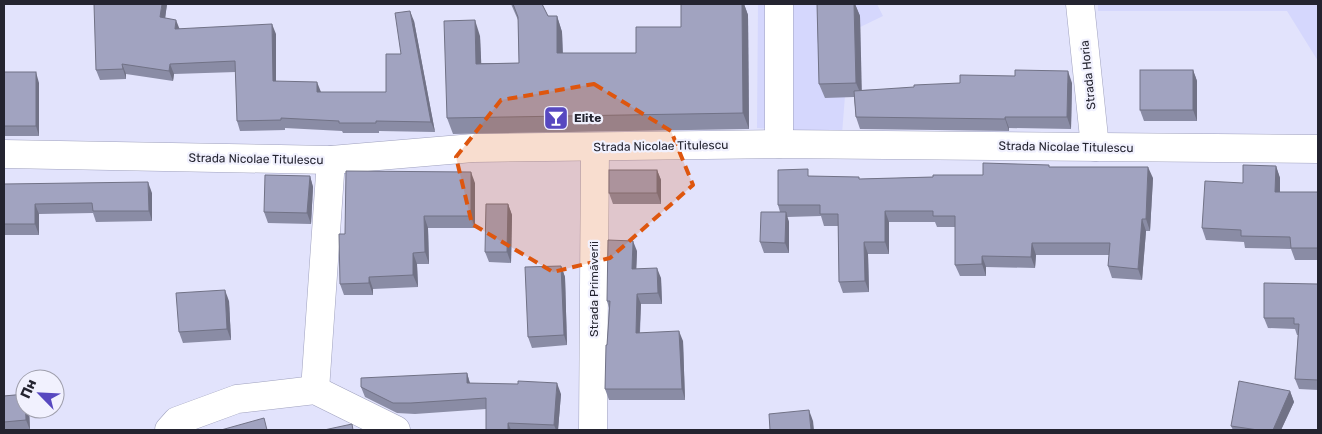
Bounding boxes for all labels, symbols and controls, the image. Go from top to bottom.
street label: Strada Horia [1077,40,1099,110]
bar icon: Elite [543,105,569,131]
place label: Elite [574,111,601,125]
street label: Strada Nicolae Titulescu [593,138,729,154]
street label: Strada Nicolae Titulescu [998,139,1134,155]
street label: Strada Nicolae Titulescu [188,151,324,167]
street label: Strada Primăverii [587,241,601,337]
north arrow [15,369,65,419]
text: Пн [17,377,40,401]

